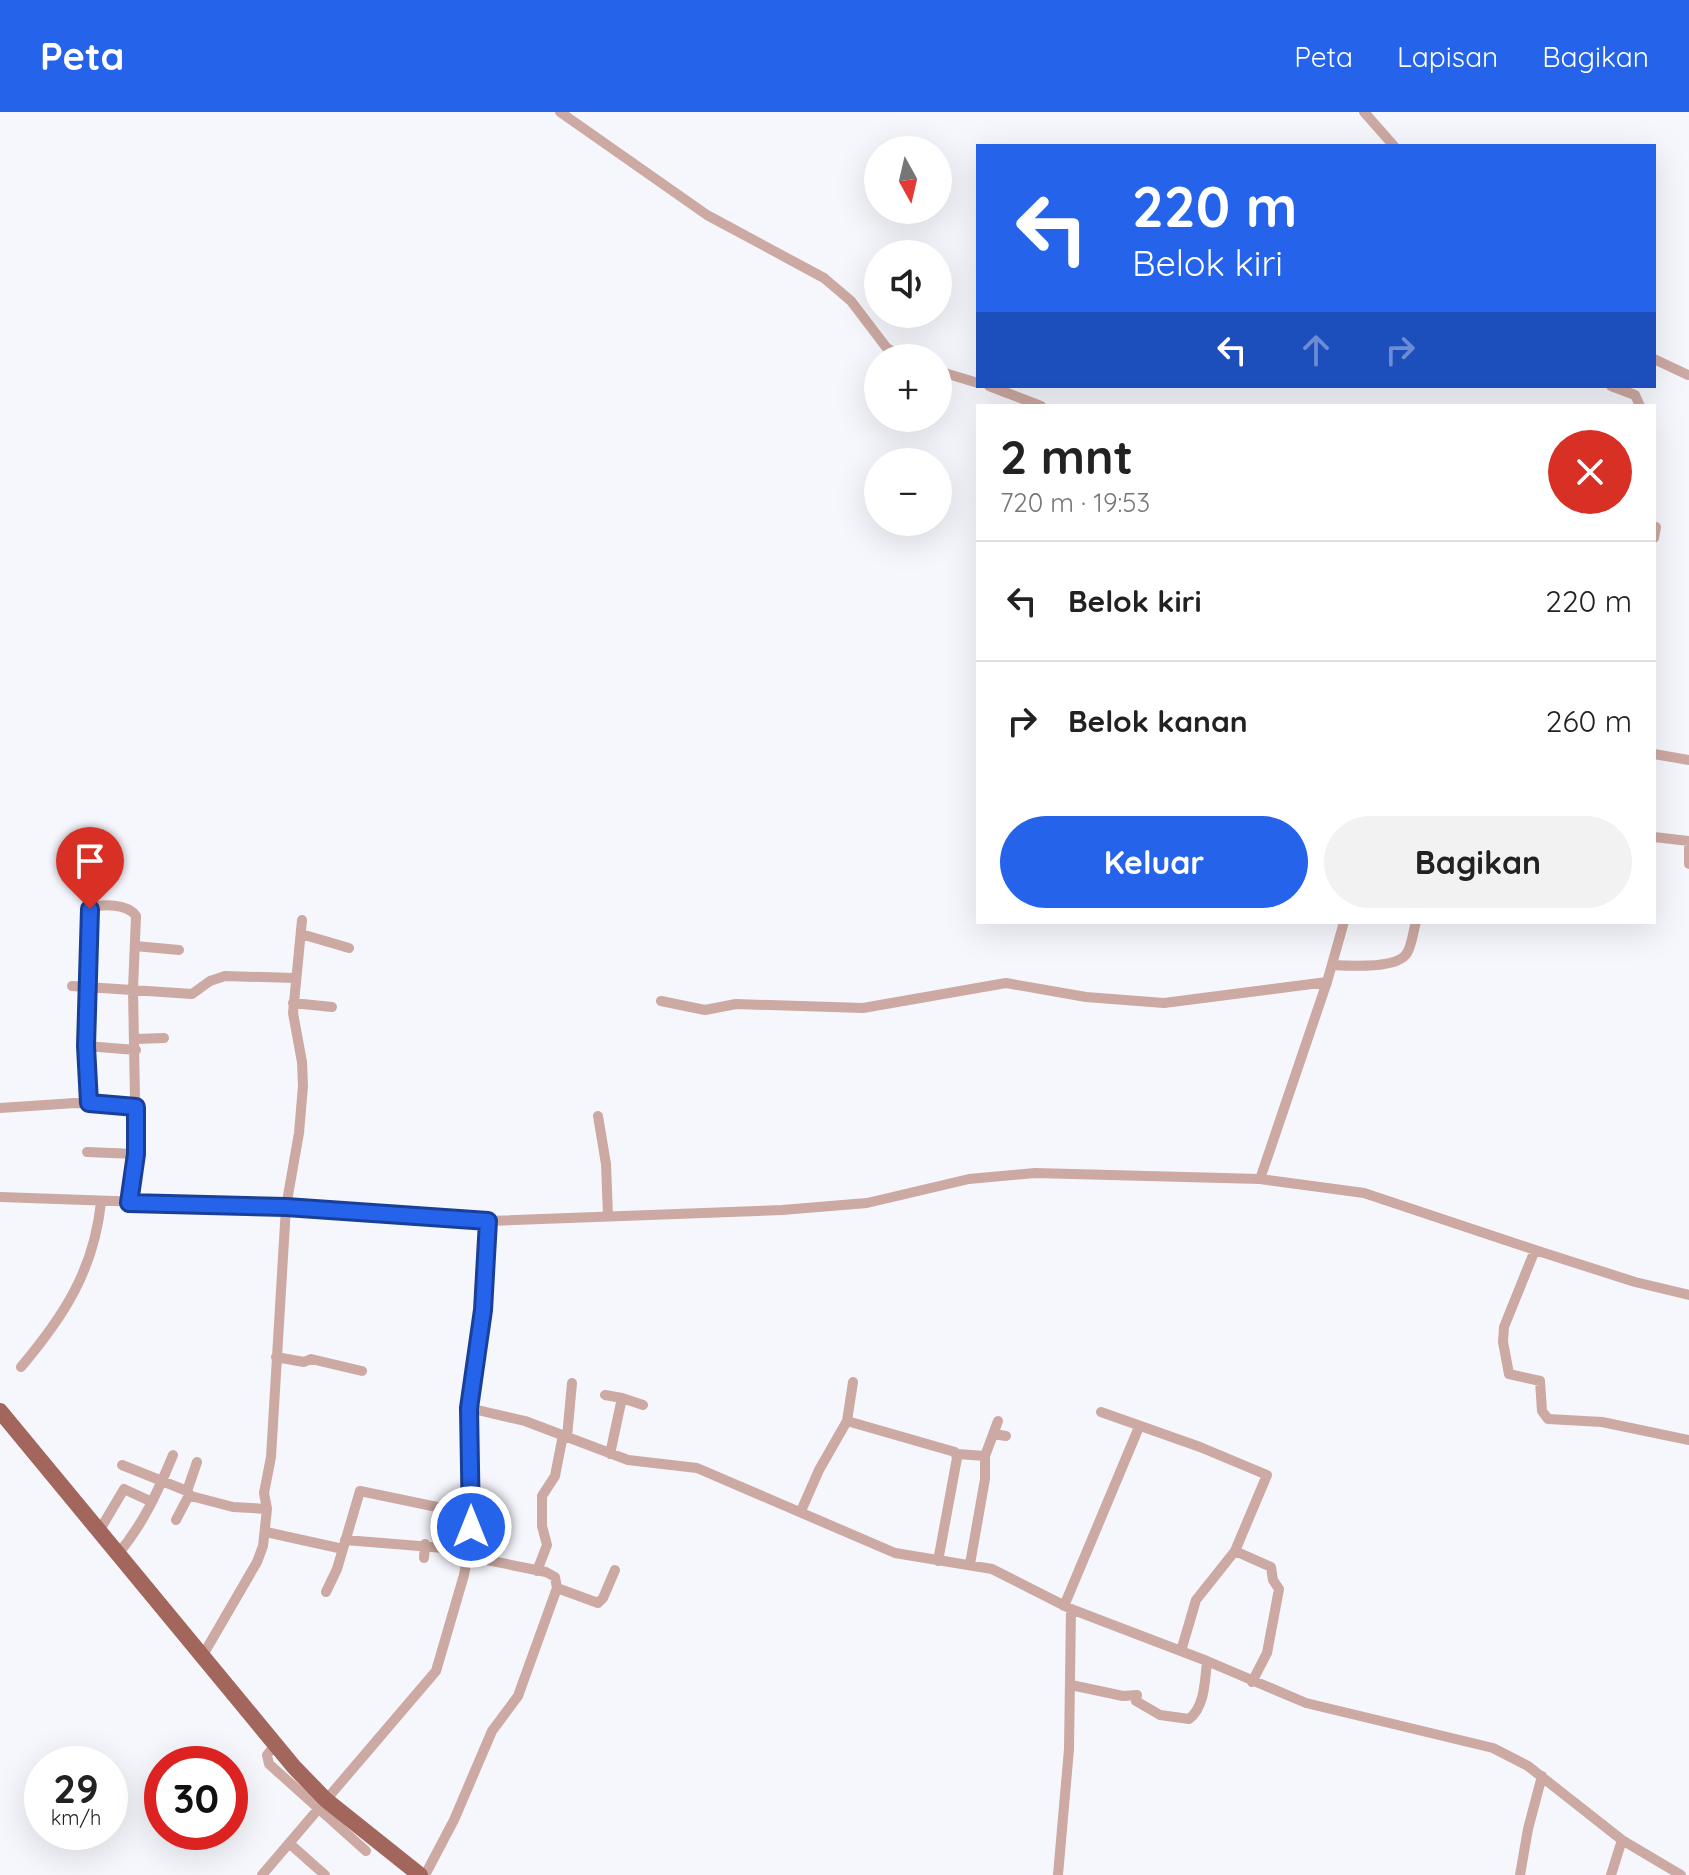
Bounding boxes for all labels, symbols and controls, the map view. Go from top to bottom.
text: Peta [40,32,124,80]
text: Peta [1294,39,1353,74]
text: Lapisan [1397,39,1498,74]
text: Bagikan [1542,39,1649,74]
north arrow [864,136,952,224]
map controls [864,136,952,536]
text: 220 m [1132,171,1297,241]
icon: left [1000,176,1104,280]
button: sound [864,240,952,328]
text: Belok kiri [1132,240,1283,285]
icon: left [1210,328,1254,372]
icon: ahead [1294,328,1338,372]
icon: right [1378,328,1422,372]
button: + [864,344,952,432]
text: 2 mnt [1000,426,1133,486]
button: close [1548,430,1632,514]
button: − [864,448,952,536]
text: 720 m · 19:53 [1000,486,1150,519]
icon: left [1000,579,1044,623]
text: Belok kiri [1068,582,1202,620]
text: 220 m [1545,582,1632,620]
icon: right [1000,699,1044,743]
text: Belok kanan [1068,702,1248,740]
text: 260 m [1546,702,1632,740]
button: Keluar [1000,816,1308,908]
button: Bagikan [1324,816,1632,908]
pin [56,827,124,909]
icon: arrive [68,839,112,883]
position arrow [429,1485,513,1569]
speed limit sign: 30 [144,1746,248,1850]
text: 29 [53,1763,99,1813]
text: km/h [51,1805,101,1830]

